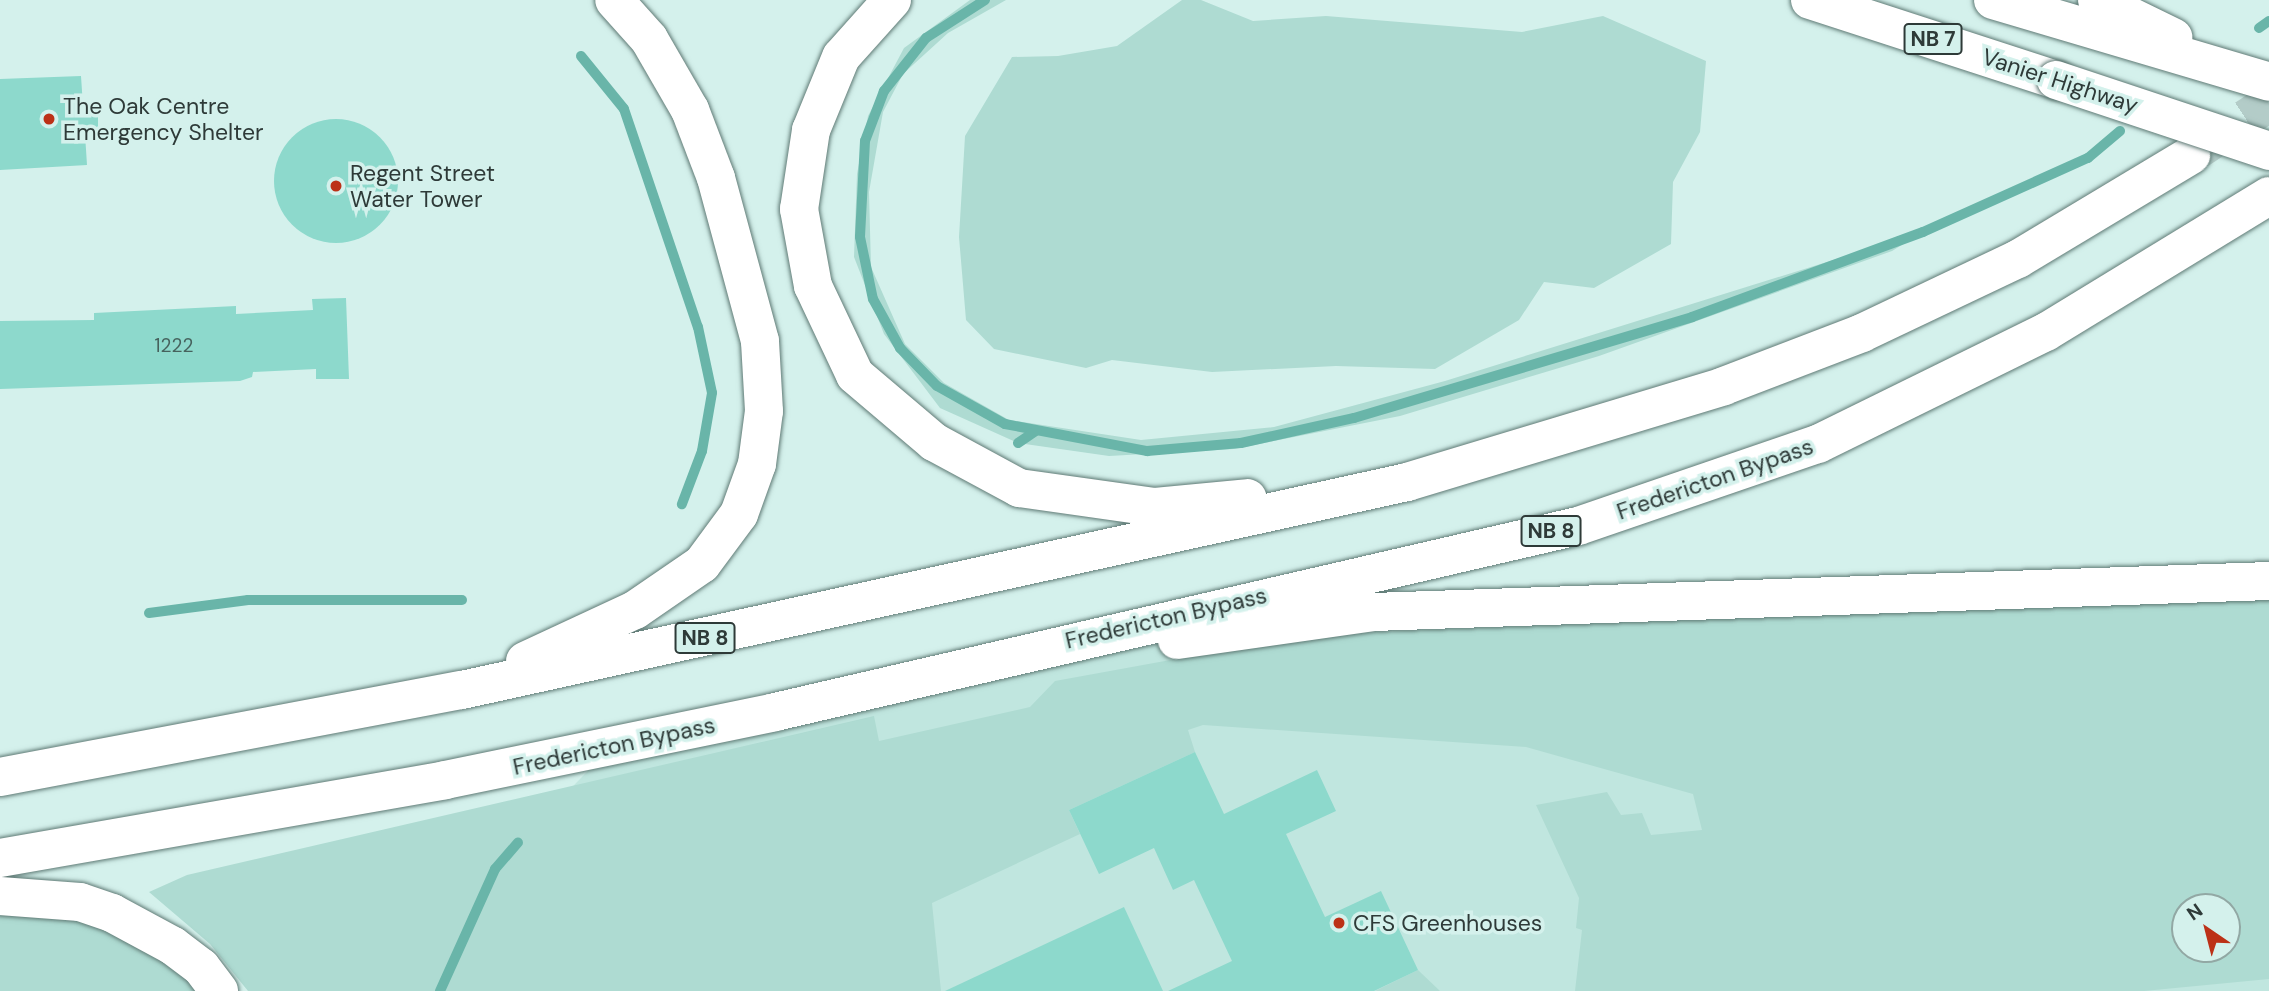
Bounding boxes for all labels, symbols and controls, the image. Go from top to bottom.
road number: NB 7 [1903,22,1963,56]
street label: Vanier Highway [1979,43,2141,119]
place label: The Oak Centre Emergency Shelter [63,92,264,146]
marker: The Oak Centre Emergency Shelter [41,111,57,127]
place label: Regent Street Water Tower [350,159,495,213]
marker: Regent Street Water Tower [328,178,344,194]
house number: 1222 [155,335,193,357]
street label: Fredericton Bypass [1613,432,1817,526]
road number: NB 8 [1520,514,1582,548]
street label: Fredericton Bypass [1062,581,1270,655]
road number: NB 8 [674,620,736,656]
street label: Fredericton Bypass [510,711,718,781]
north arrow [2171,893,2241,963]
text: N [2182,898,2208,926]
place label: CFS Greenhouses [1353,909,1542,937]
marker: CFS Greenhouses [1331,915,1347,931]

